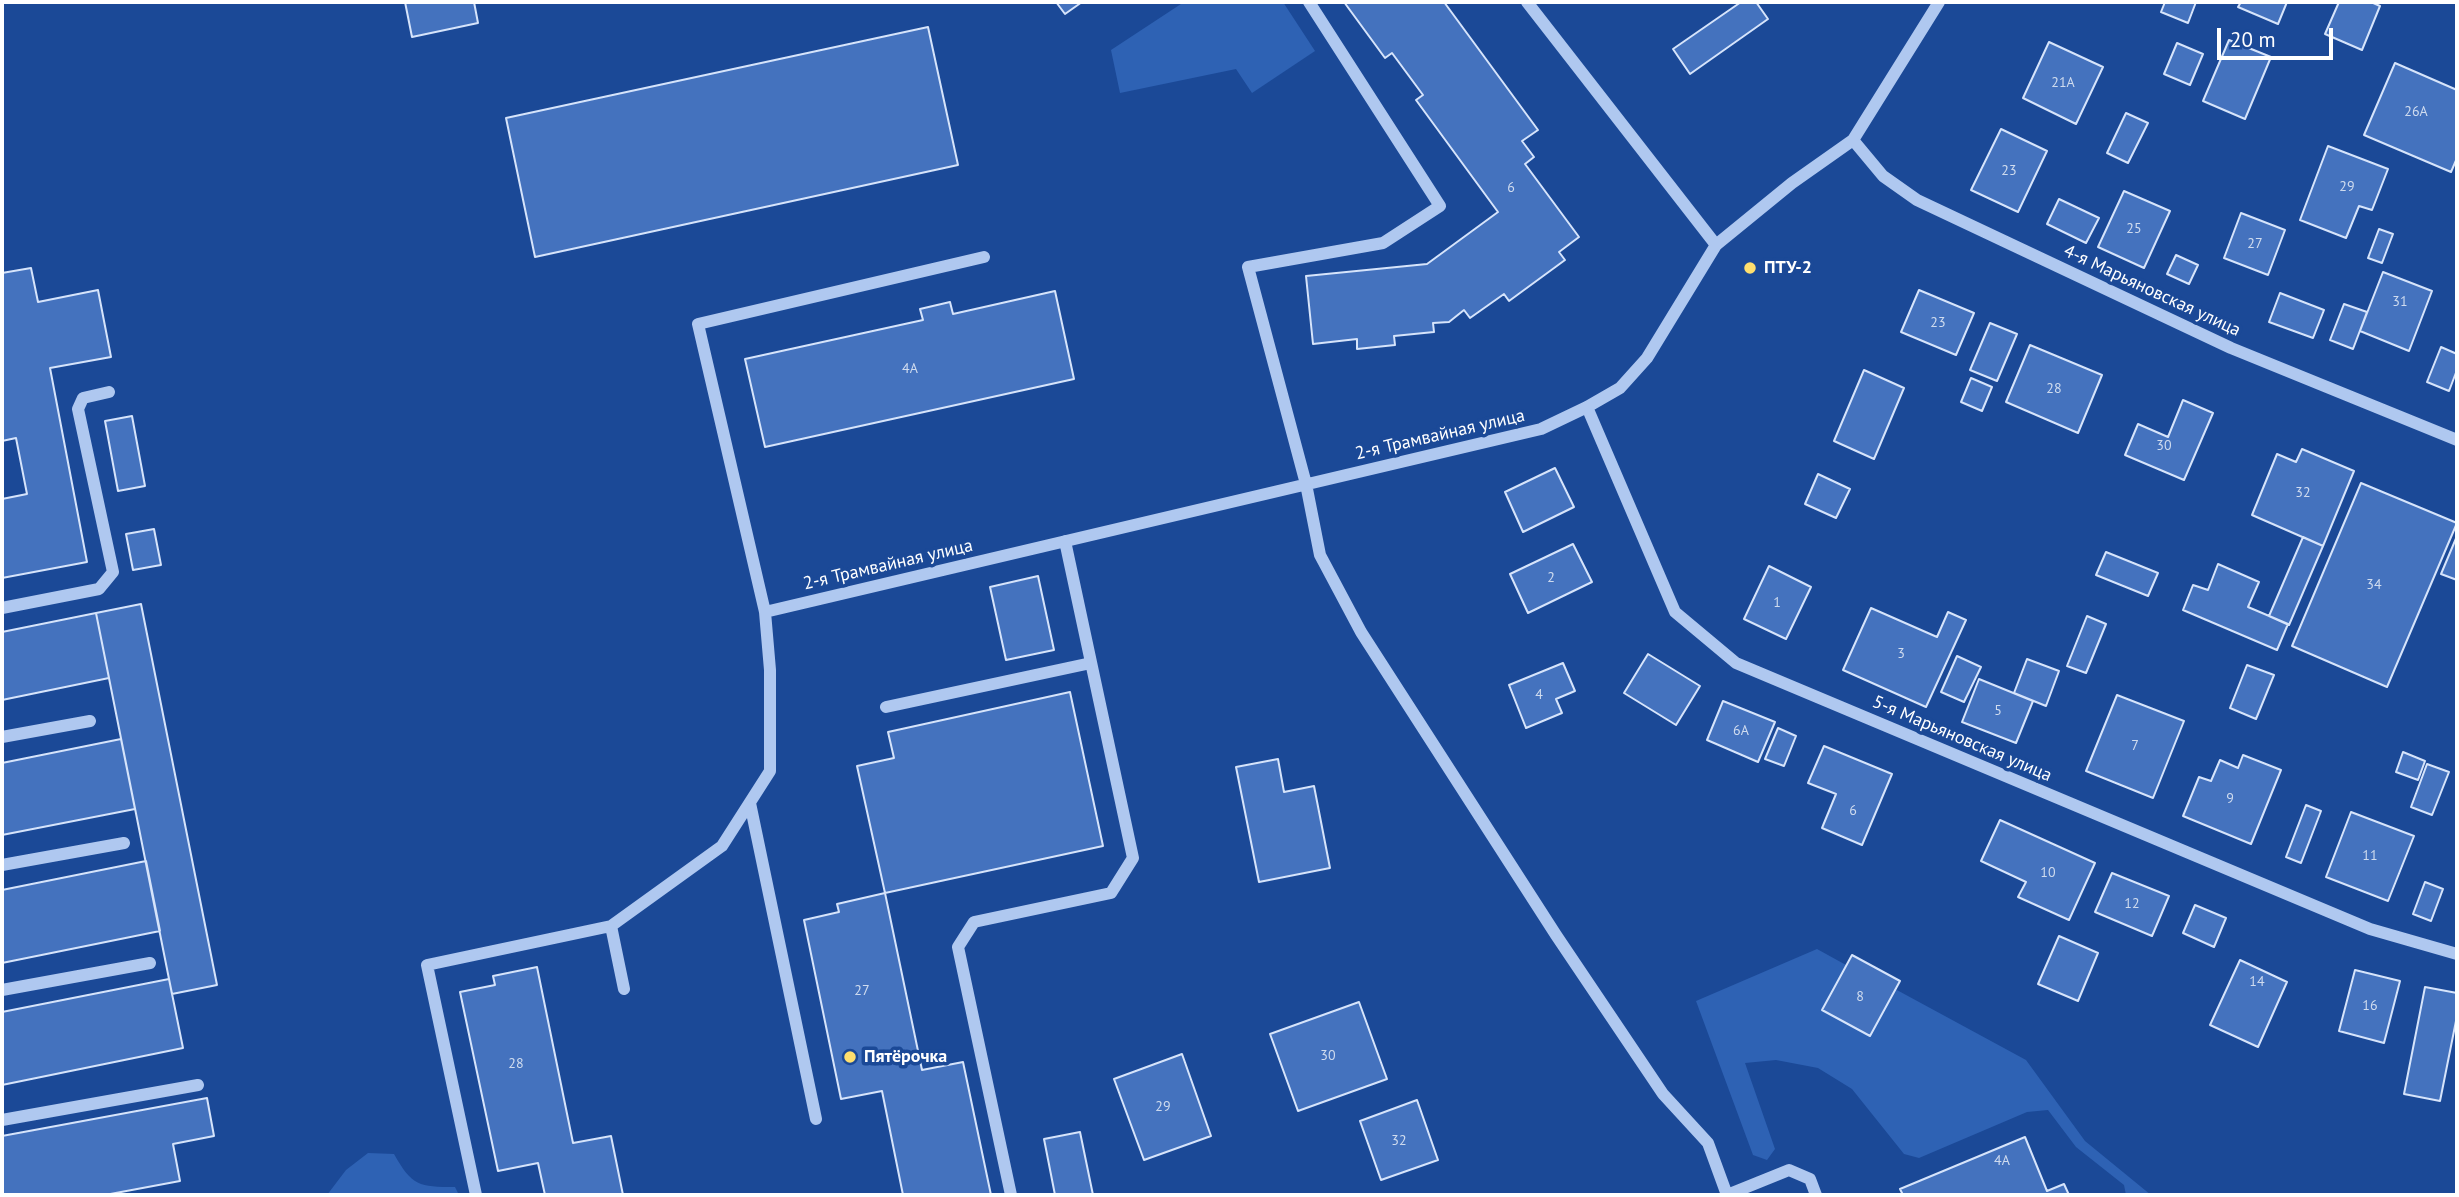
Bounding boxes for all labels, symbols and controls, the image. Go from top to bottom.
scale bar [2221,14,2336,58]
text: 20 m [2230,26,2276,53]
house number: 21А [2051,75,2075,91]
house number: 26А [2404,104,2428,120]
house number: 23 [2001,163,2017,179]
house number: 29 [2339,179,2355,195]
house number: 6 [1507,180,1515,196]
house number: 25 [2126,221,2142,237]
house number: 27 [2247,236,2263,252]
street label: 4-я Марьяновская улица [2060,241,2244,341]
place label: ПТУ-2 [1764,257,1812,279]
marker: ПТУ-2 [1742,260,1758,276]
house number: 31 [2392,294,2408,310]
house number: 23 [1930,315,1946,331]
house number: 4А [902,361,918,377]
house number: 28 [2046,381,2062,397]
street label: 2-я Трамвайная улица [1353,405,1527,465]
house number: 30 [2156,438,2172,454]
house number: 32 [2295,485,2311,501]
street label: 2-я Трамвайная улица [801,535,975,595]
house number: 2 [1547,570,1555,586]
house number: 34 [2366,577,2382,593]
house number: 1 [1773,595,1781,611]
house number: 3 [1897,646,1905,662]
house number: 4 [1535,687,1543,703]
street label: 5-я Марьяновская улица [1869,691,2055,787]
house number: 5 [1994,703,2002,719]
house number: 6А [1733,723,1749,739]
house number: 7 [2131,738,2139,754]
house number: 9 [2226,791,2234,807]
house number: 6 [1849,803,1857,819]
house number: 11 [2362,848,2378,864]
house number: 10 [2040,865,2056,881]
house number: 12 [2124,896,2140,912]
house number: 14 [2249,974,2265,990]
house number: 27 [854,983,870,999]
house number: 8 [1856,989,1864,1005]
house number: 16 [2362,998,2378,1014]
place label: Пятёрочка [864,1046,947,1068]
house number: 30 [1320,1048,1336,1064]
marker: Пятёрочка [842,1049,858,1065]
house number: 28 [508,1056,524,1072]
house number: 29 [1155,1099,1171,1115]
house number: 32 [1391,1133,1407,1149]
house number: 4А [1994,1153,2010,1169]

